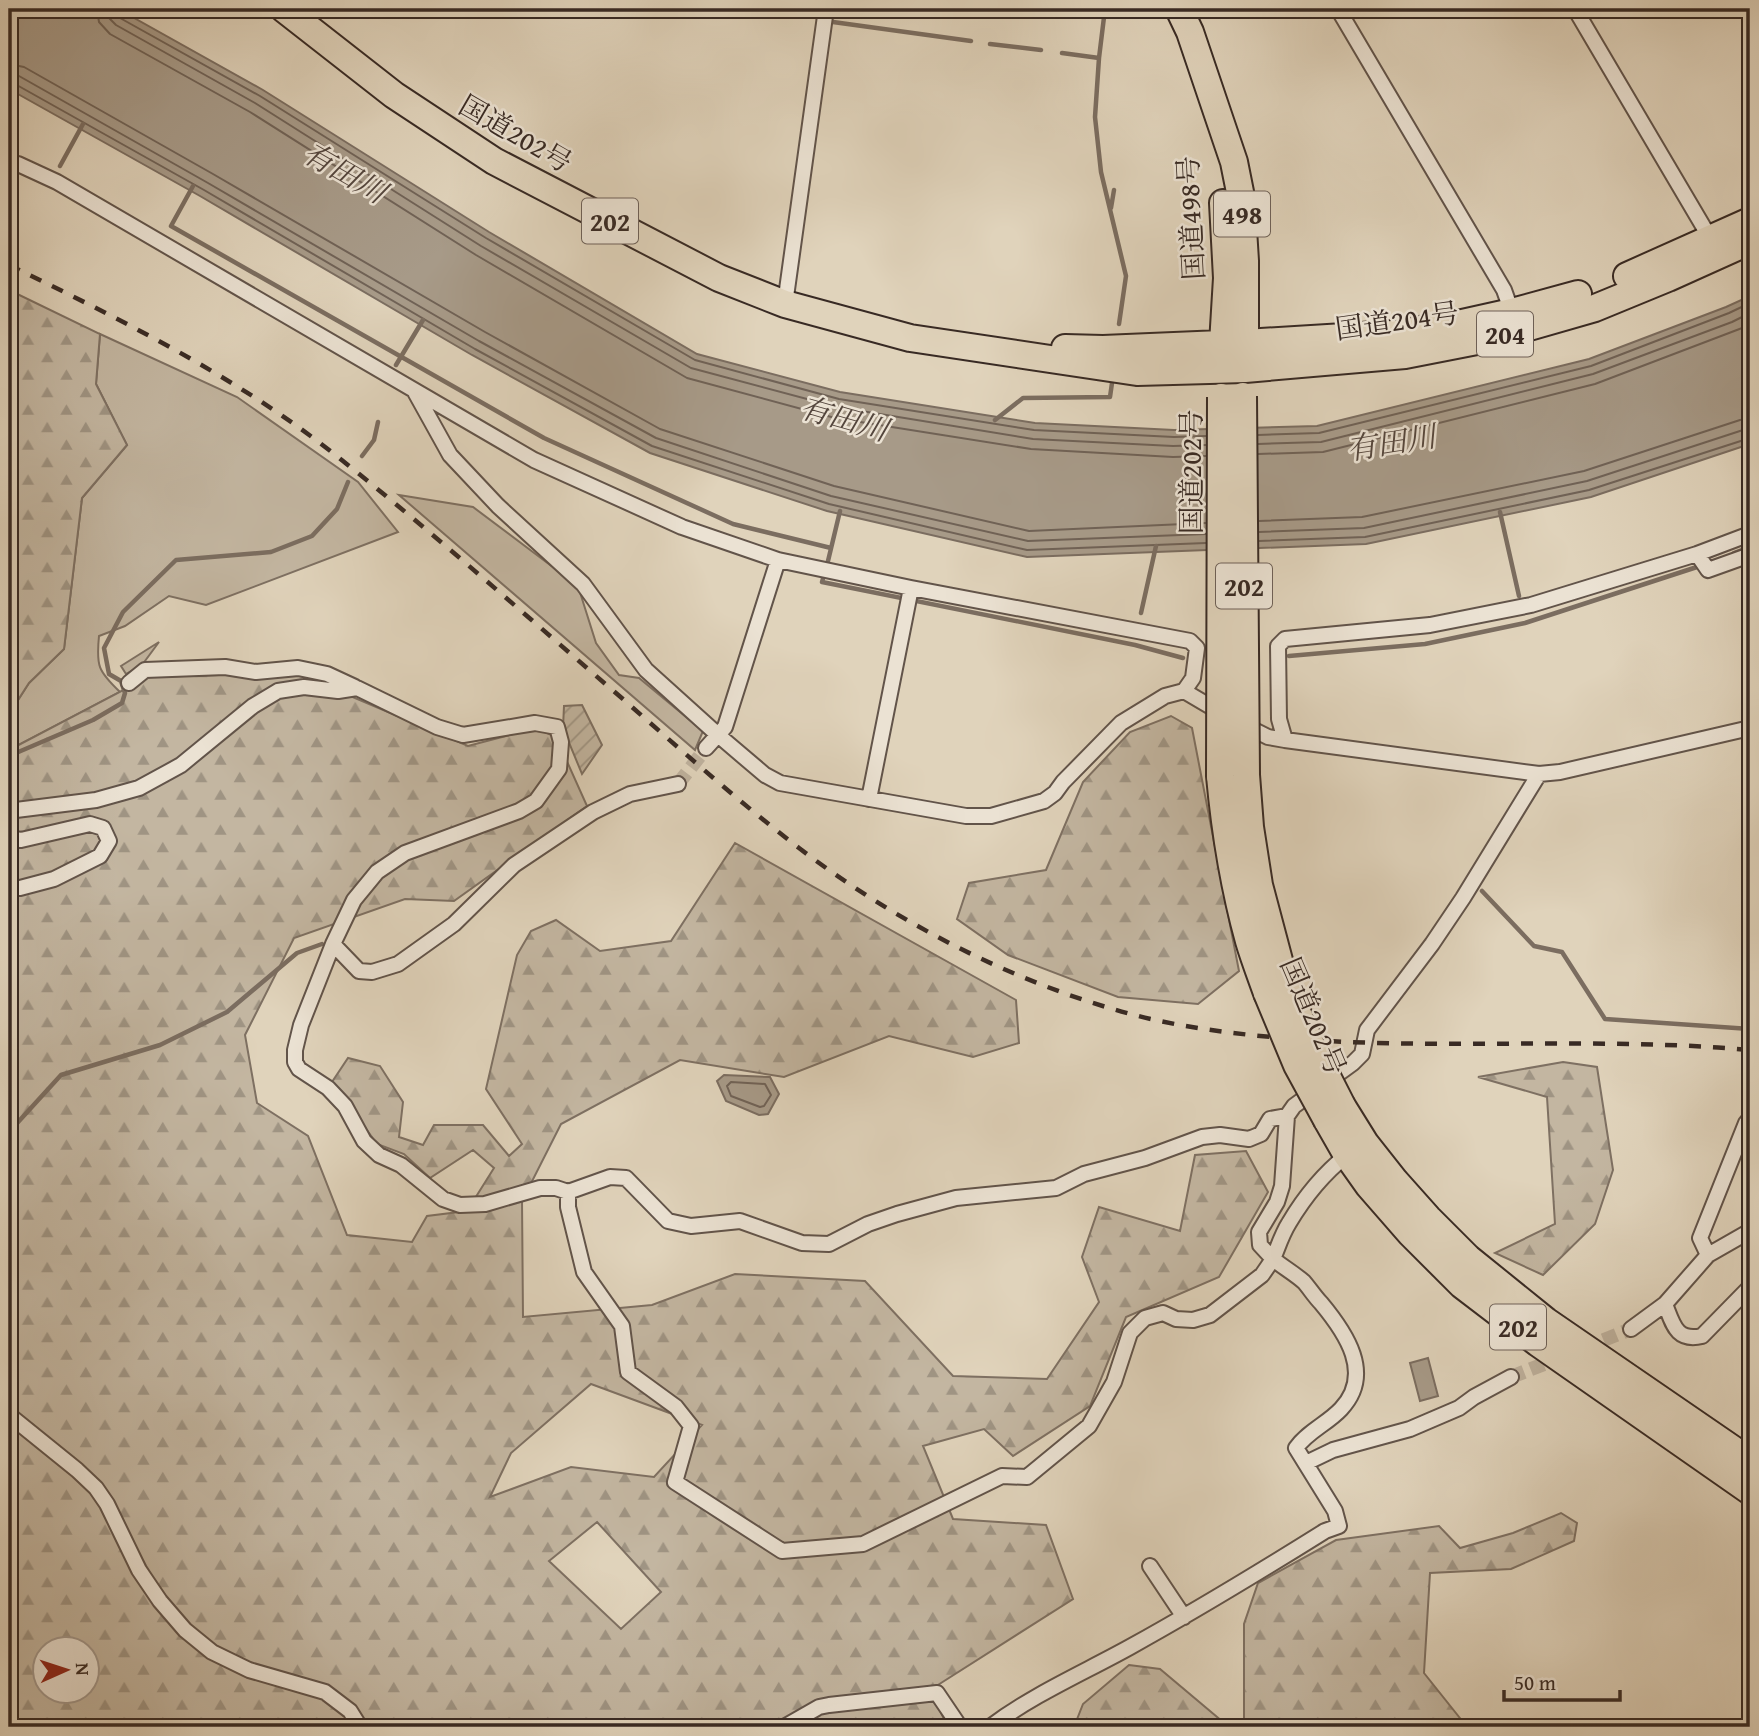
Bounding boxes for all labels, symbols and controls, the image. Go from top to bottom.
street label: 国道202号 [452,84,580,182]
water label: 有田川 [295,130,398,215]
street label: 国道498号 [1166,155,1214,281]
road number: 498 [1214,192,1270,236]
road number: 202 [582,198,638,244]
street label: 国道204号 [1333,291,1461,349]
road number: 204 [1477,312,1533,356]
water label: 有田川 [795,384,896,452]
street label: 国道202号 [1170,410,1211,534]
water label: 有田川 [1343,413,1442,471]
road number: 202 [1216,564,1272,608]
street label: 国道202号 [1271,951,1357,1081]
road number: 202 [1490,1304,1546,1350]
north arrow [32,1634,102,1704]
scale bar [1504,1659,1619,1703]
text: N [69,1662,97,1676]
text: 50 m [1514,1667,1556,1698]

